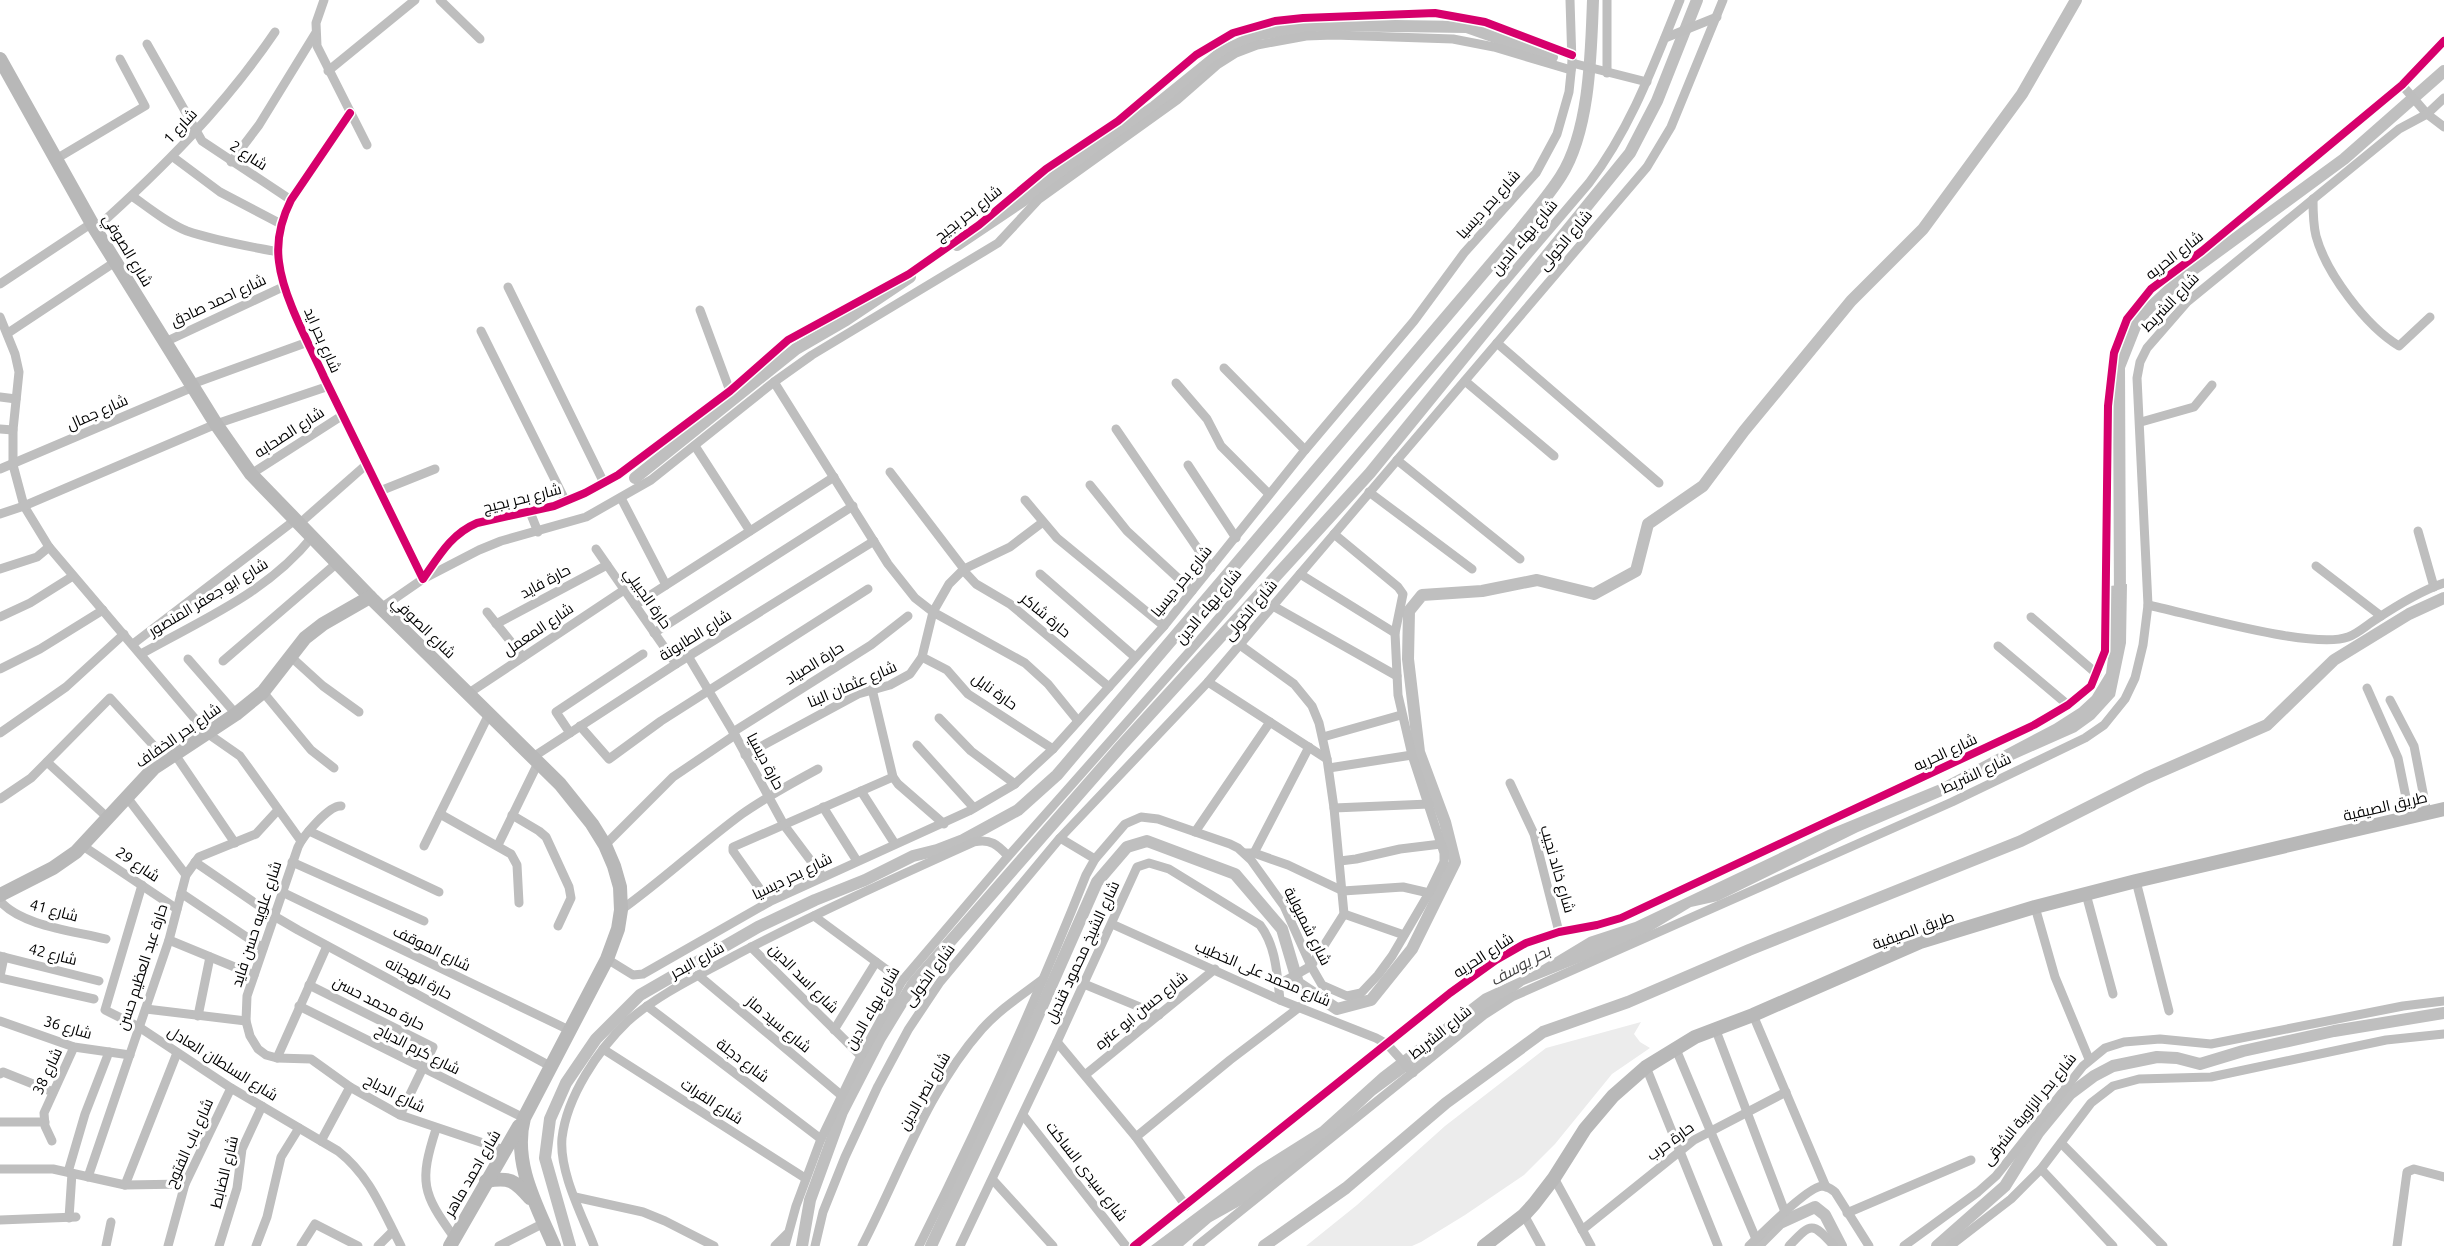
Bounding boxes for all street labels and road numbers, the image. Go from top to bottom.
street label: شارع 1 [160,105,202,149]
street label: شارع 2 [226,137,271,176]
street label: شارع بحر ديسيا [1453,166,1525,244]
street label: شارع بحر بجيج [931,182,1007,247]
street label: شارع بهاء الدين [1488,196,1563,280]
street label: شارع الخولى [1535,206,1597,276]
street label: شارع الصوفي [96,211,156,291]
street label: شارع الحريه [2142,227,2208,285]
street label: شارع الشريط [2138,269,2204,337]
street label: شارع احمد صادق [168,270,270,332]
street label: شارع بحر ايد [298,305,345,376]
street label: شارع جمال [64,391,132,436]
street label: شارع الصحابه [251,403,329,463]
street label: شارع بحر بجيج [481,480,564,519]
street label: شارع بحر ديسيا [1147,542,1217,622]
street label: شارع ابو جعفر المنصور [144,555,272,642]
street label: حارة فايد [517,561,573,602]
street label: حارة الجبيلي [617,564,675,634]
street label: شارع بهاء الدين [1172,565,1247,649]
street label: شارع الخولى [1220,576,1282,646]
street label: حارة شاكر [1016,589,1074,641]
street label: شارع الصوفي [386,593,459,664]
street label: شارع المعمل [500,599,578,661]
street label: شارع الطابونة [656,606,736,666]
street label: حارة الصياد [782,638,847,689]
street label: شارع عثمان البنا [805,658,900,713]
street label: حارة نايل [968,669,1021,715]
street label: شارع بحر الخفاف [132,699,226,773]
street label: حارة ديسيا [743,730,788,793]
street label: شارع الحريه [1911,730,1981,777]
street label: شارع الشريط [1938,749,2015,799]
street label: طريق الصيفية [2341,788,2429,826]
street label: شارع خالد نجيب [1534,823,1579,916]
street label: شارع 29 [111,843,163,887]
street label: شارع بحر ديسيا [749,849,836,905]
street label: شارع علويه حسن فايد [228,859,287,990]
street label: شارع الشيخ محمود قنديل [1042,878,1125,1027]
street label: شارع شمبولية [1278,884,1335,969]
street label: شارع 41 [27,895,80,928]
street label: حارة عبد العظيم حسن [114,902,172,1033]
street label: طريق الصيفية [1870,907,1957,955]
street label: شارع الموقف [389,922,474,977]
street label: شارع الحريه [1450,929,1518,983]
street label: شارع محمد على الخطيب [1191,937,1333,1012]
street label: شارع البحر [666,938,728,985]
street label: شارع 42 [26,940,79,971]
street label: شارع اسد الدين [764,940,842,1018]
street label: شارع الخولى [900,940,960,1011]
street label: حارة الهجانه [382,953,455,1004]
street label: شارع بهاء الدين [841,963,905,1054]
street label: شارع حسن ابو عتره [1091,968,1193,1055]
street label: حارة محمد حسن [329,973,428,1035]
street label: شارع سيد ماز [741,992,815,1058]
street label: شارع الشريط [1406,1002,1476,1065]
street label: شارع 36 [41,1012,94,1045]
street label: شارع كرم الدباح [372,1020,463,1080]
street label: شارع السلطان العادل [163,1022,281,1106]
street label: شارع دجلة [712,1035,773,1088]
street label: شارع 38 [29,1045,68,1098]
street label: شارع نصر الدين [895,1049,956,1135]
street label: شارع بحر الزاوية الشرقى [1979,1050,2082,1170]
street label: شارع الدباح [360,1070,428,1118]
street label: شارع الفرات [676,1075,746,1130]
street label: شارع باب الفتوح [162,1096,219,1191]
street label: شارع سيدى الساكت [1041,1118,1131,1226]
street label: حارة حرب [1643,1118,1697,1164]
street label: شارع احمد ماهر [440,1127,506,1222]
street label: شارع الضابط [207,1134,244,1211]

